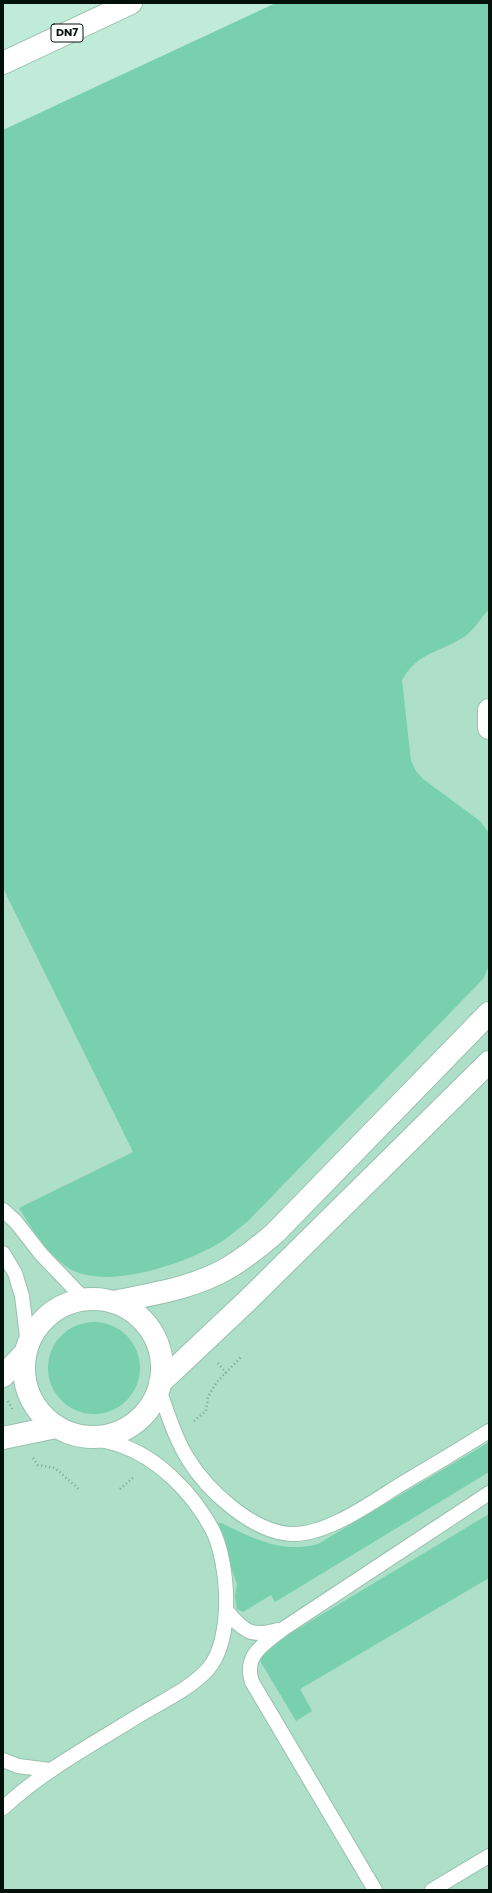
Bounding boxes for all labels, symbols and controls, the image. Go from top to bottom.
road number: DN7 [51,24,83,42]

